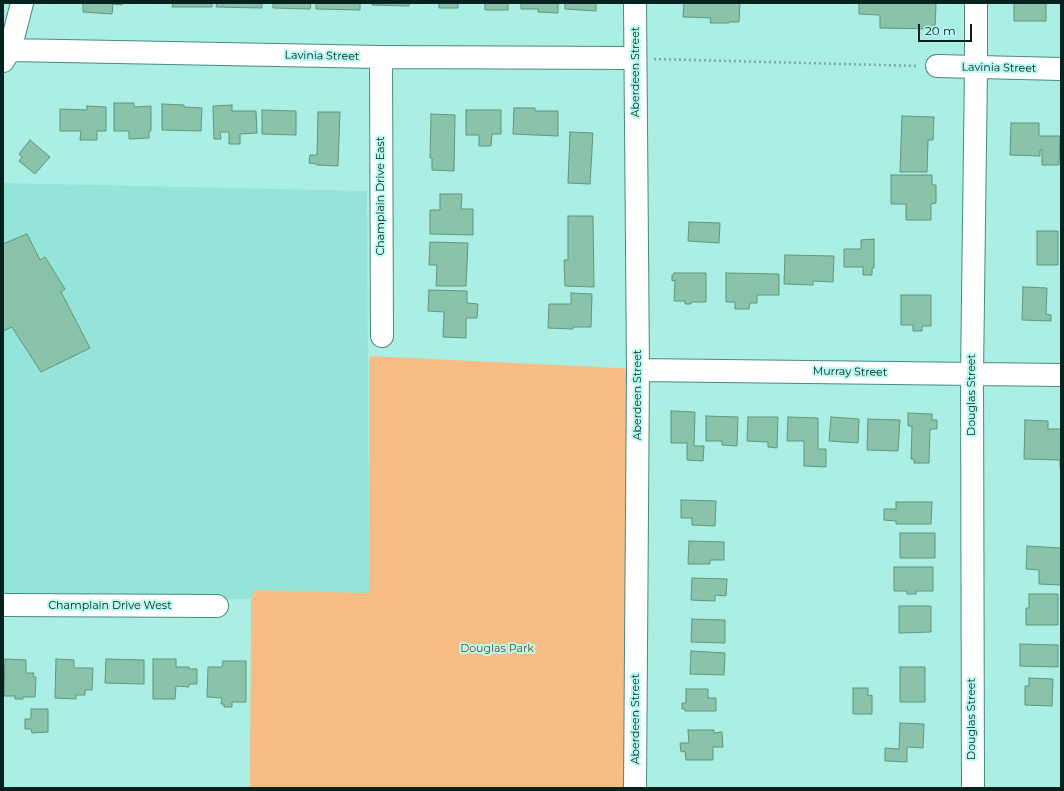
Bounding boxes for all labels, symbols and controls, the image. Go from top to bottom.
scale bar [920,16,974,42]
text: 20 m [925,23,956,38]
street label: Aberdeen Street [629,27,643,117]
street label: Lavinia Street [284,49,360,63]
street label: Lavinia Street [961,61,1037,75]
street label: Champlain Drive East [374,137,388,255]
street label: Aberdeen Street [631,350,645,440]
street label: Douglas Street [965,354,979,436]
street label: Murray Street [813,365,887,379]
street label: Champlain Drive West [48,599,172,613]
park label: Douglas Park [460,642,534,656]
street label: Aberdeen Street [629,674,643,764]
street label: Douglas Street [965,678,979,760]

